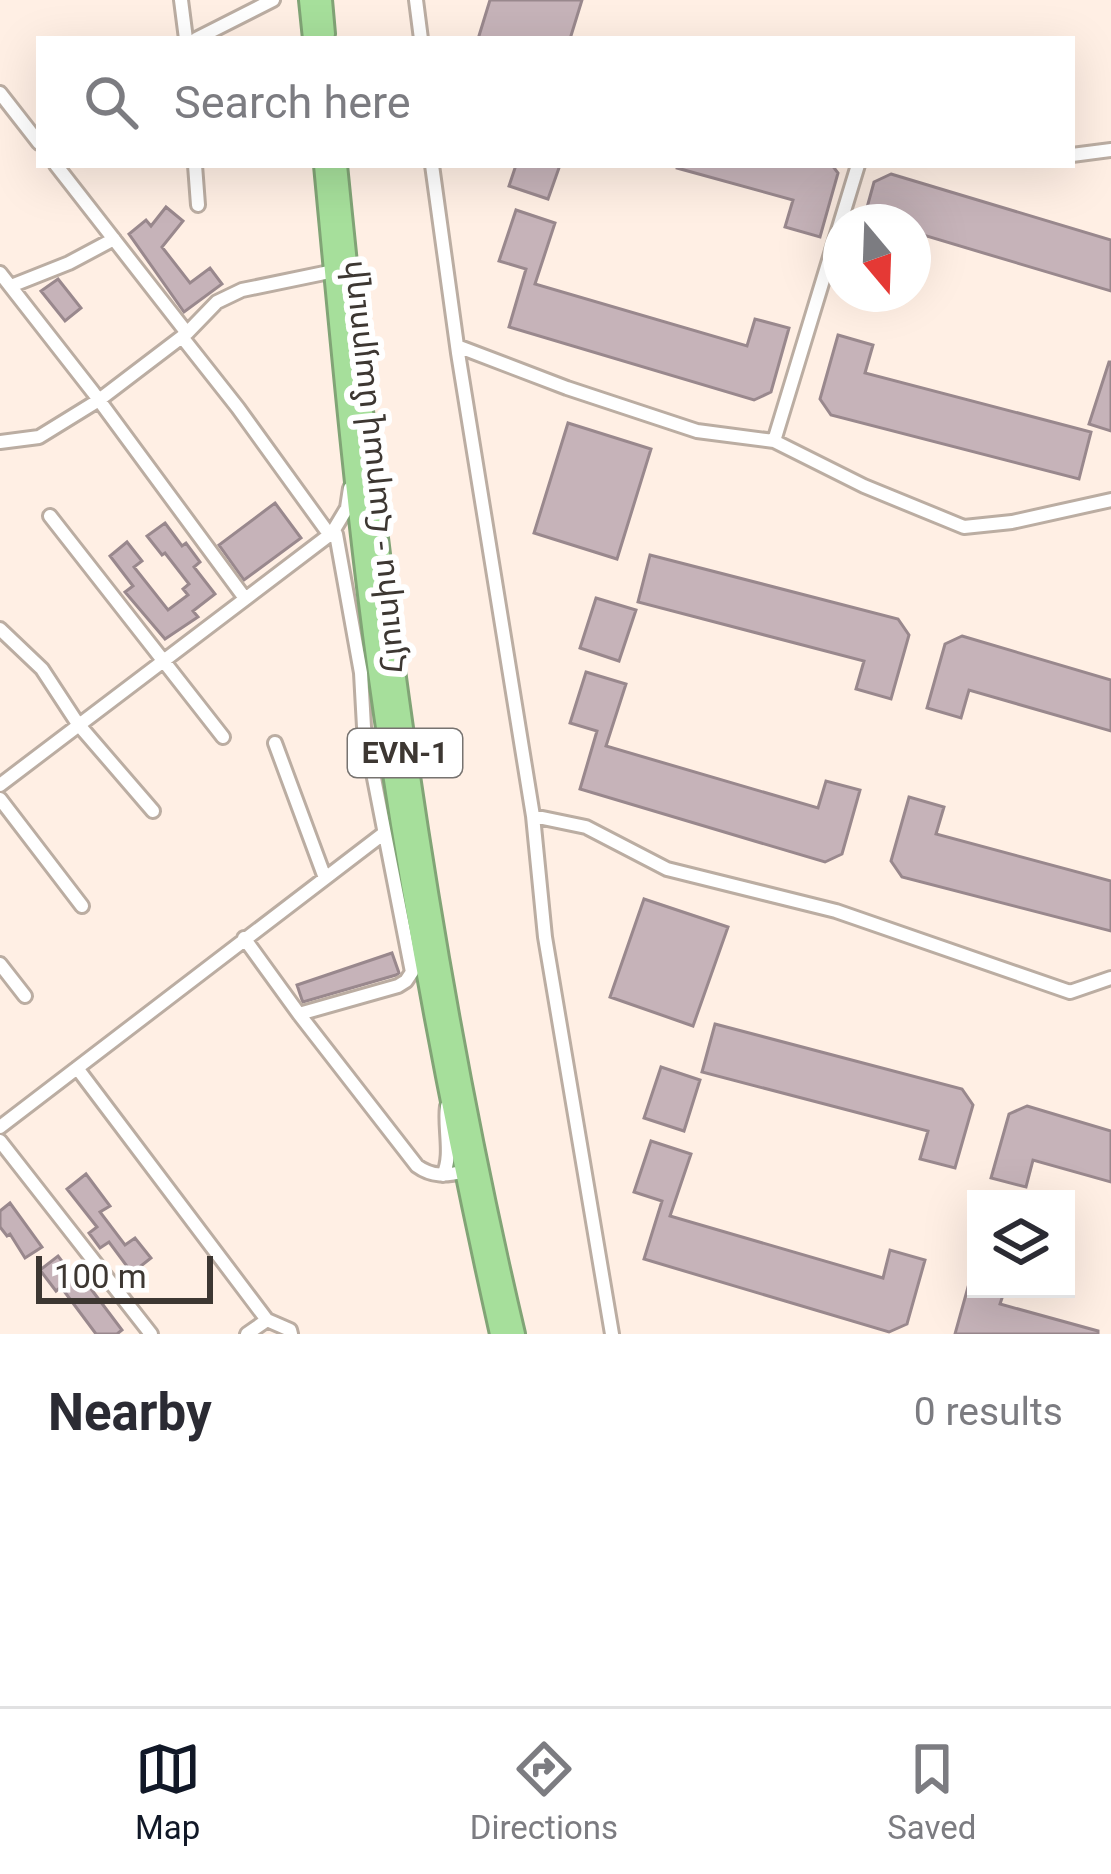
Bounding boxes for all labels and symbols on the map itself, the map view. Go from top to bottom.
north arrow [823,204,931,312]
street label: Հյուսիս - Հարավ մայրուղի [330,258,413,675]
road number: EVN-1 [348,729,462,777]
scale bar [36,1250,213,1303]

